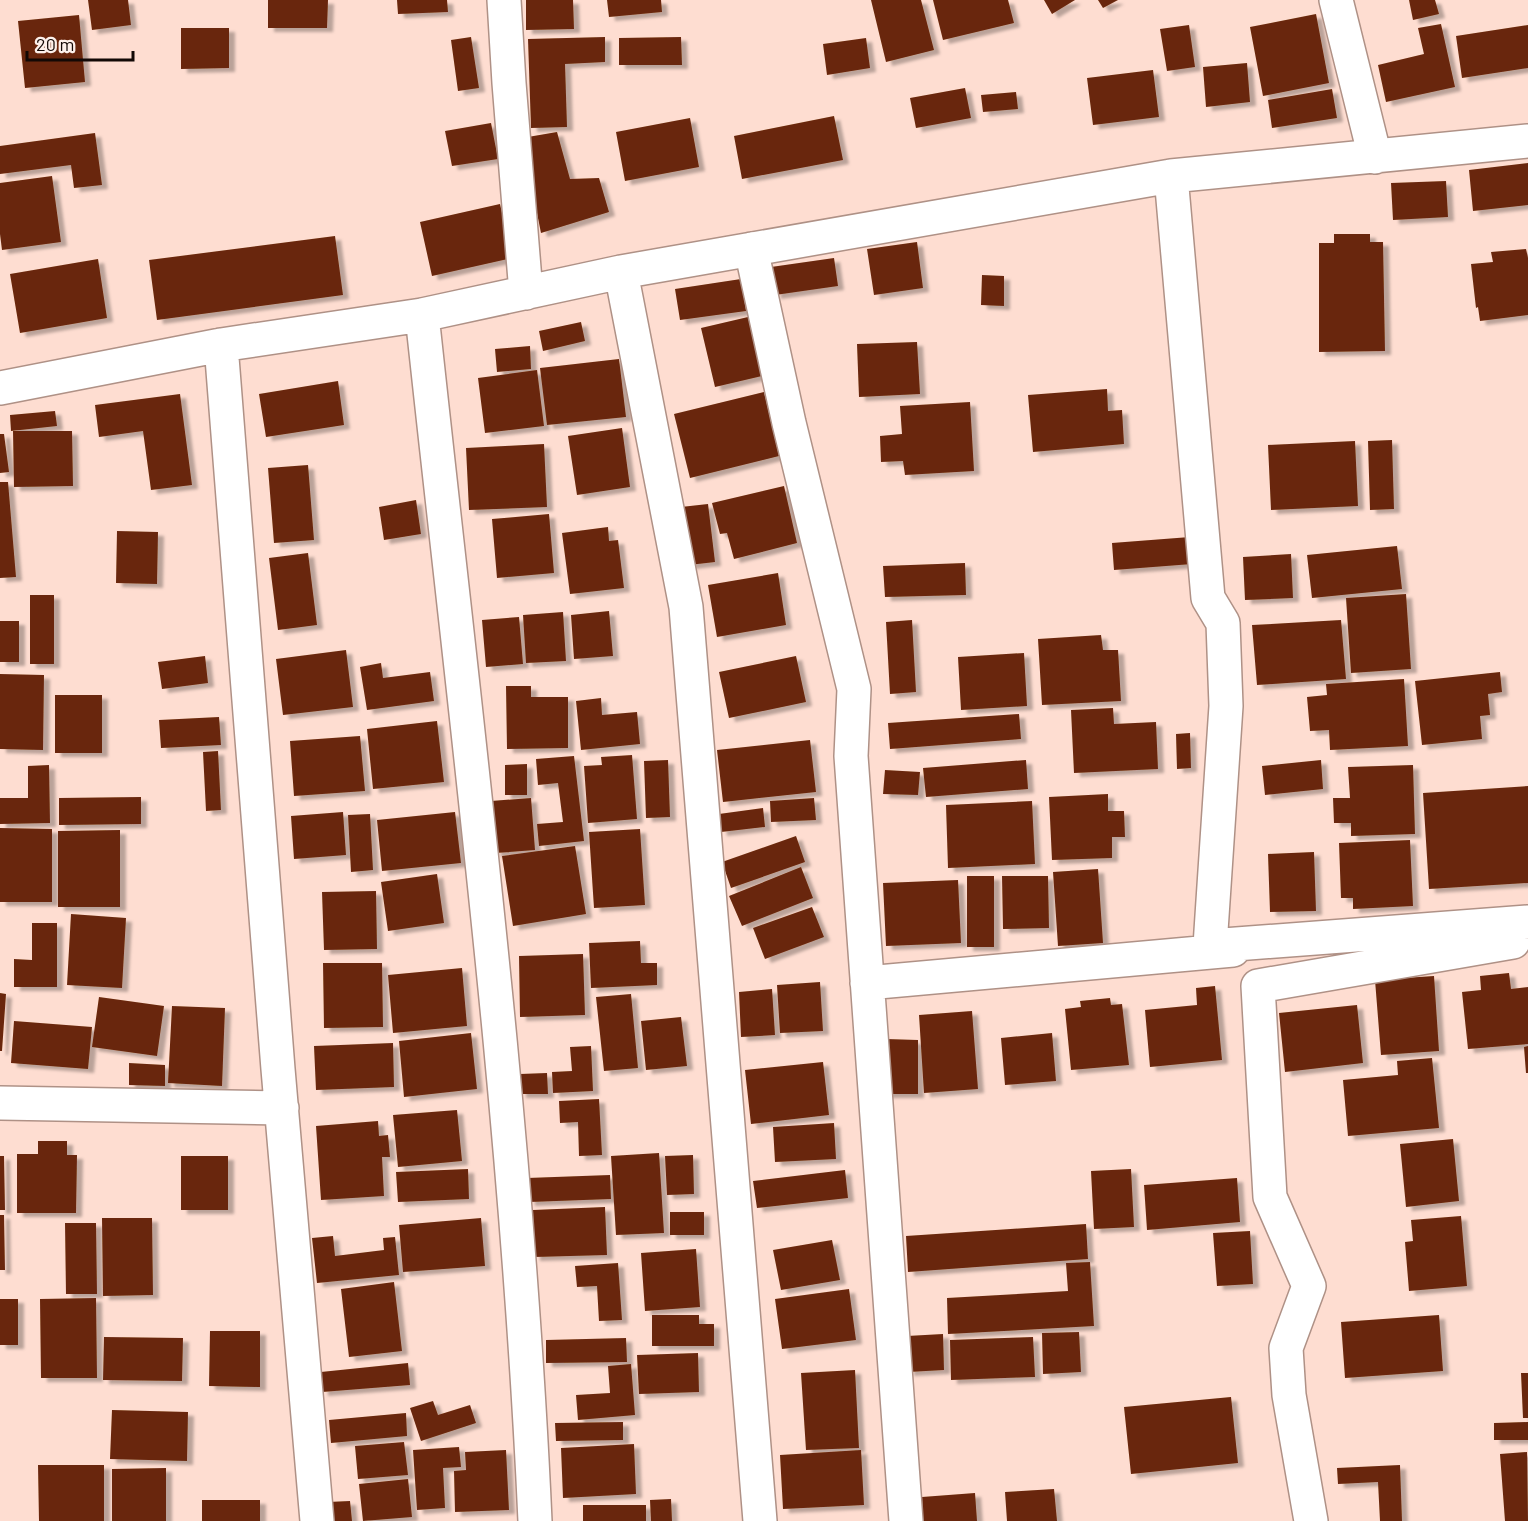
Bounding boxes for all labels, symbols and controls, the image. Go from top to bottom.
scale bar [27,24,134,62]
text: 20 m [36,33,74,55]

